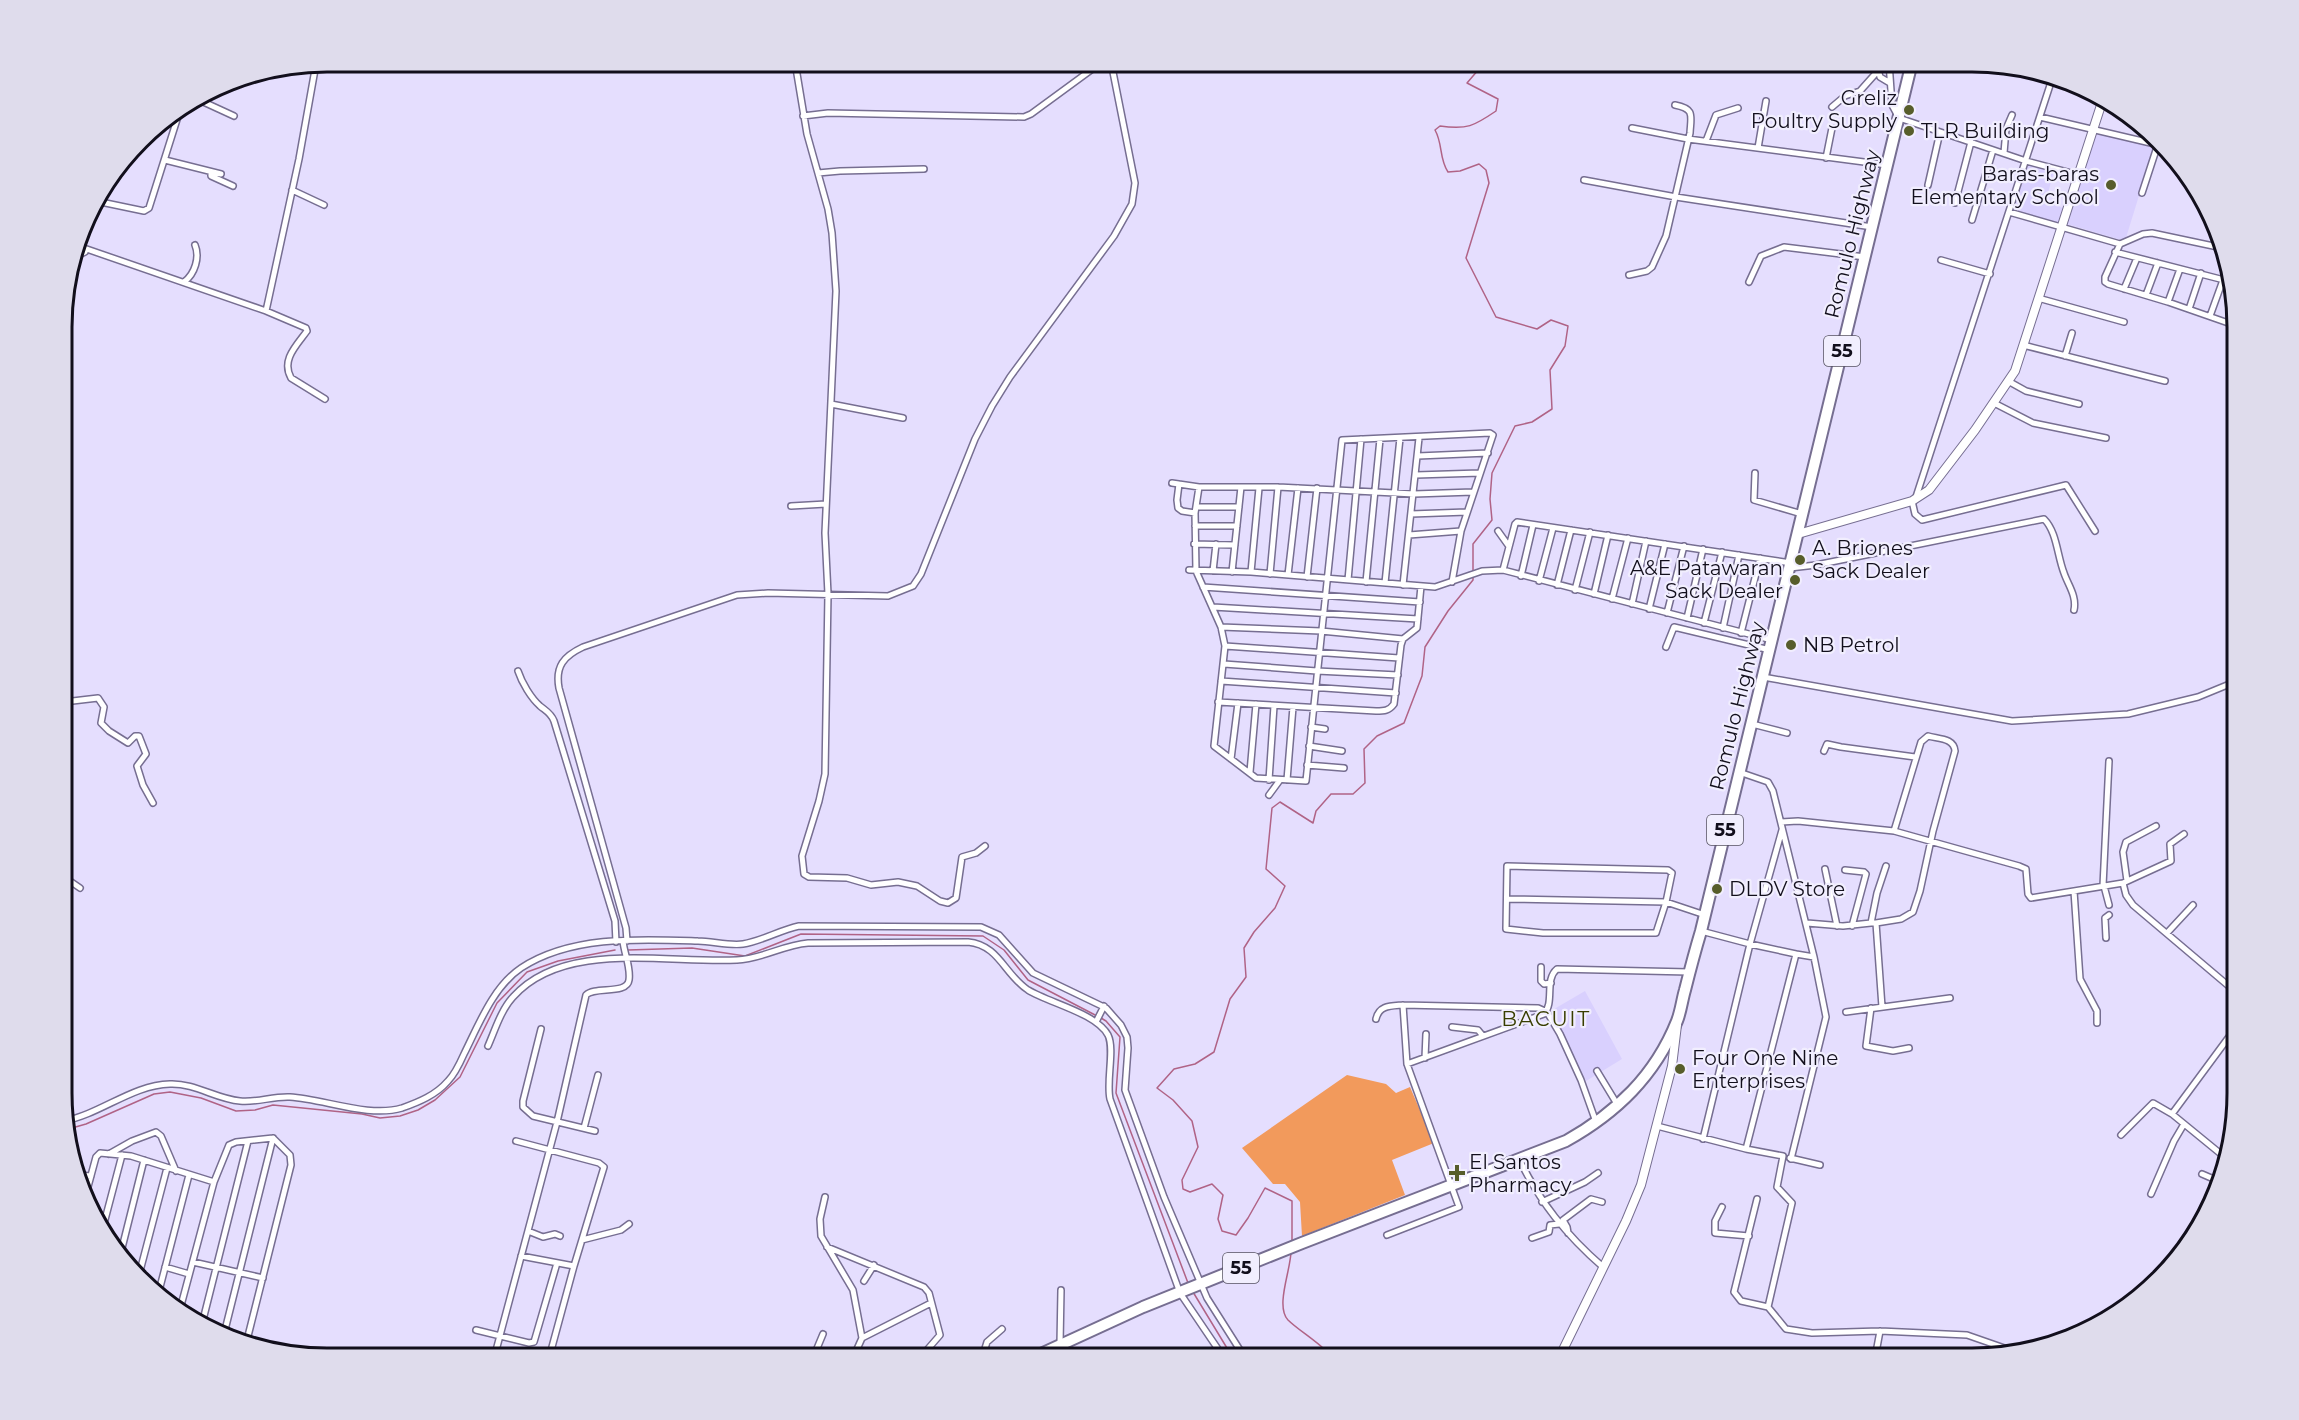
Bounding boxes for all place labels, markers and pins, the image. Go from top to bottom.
place label: Greliz Poultry Supply [1751,86,1897,133]
marker: Greliz Poultry Supply [1902,103,1916,117]
place label: TLR Building [1921,119,2049,143]
marker: TLR Building [1902,124,1916,138]
place label: Baras-baras Elementary School [1910,162,2099,209]
marker: Baras-baras Elementary School [2104,178,2118,192]
place label: A. Briones Sack Dealer [1812,536,1930,583]
marker: A. Briones Sack Dealer [1793,553,1807,567]
place label: A&E Patawaran Sack Dealer [1630,556,1783,603]
marker: A&E Patawaran Sack Dealer [1788,573,1802,587]
place label: NB Petrol [1803,633,1900,657]
marker: NB Petrol [1784,638,1798,652]
place label: DLDV Store [1729,877,1845,901]
marker: DLDV Store [1710,882,1724,896]
place label: Four One Nine Enterprises [1692,1046,1838,1093]
marker: Four One Nine Enterprises [1673,1062,1687,1076]
place label: El Santos Pharmacy [1469,1150,1572,1197]
marker: El Santos Pharmacy [1450,1166,1464,1180]

